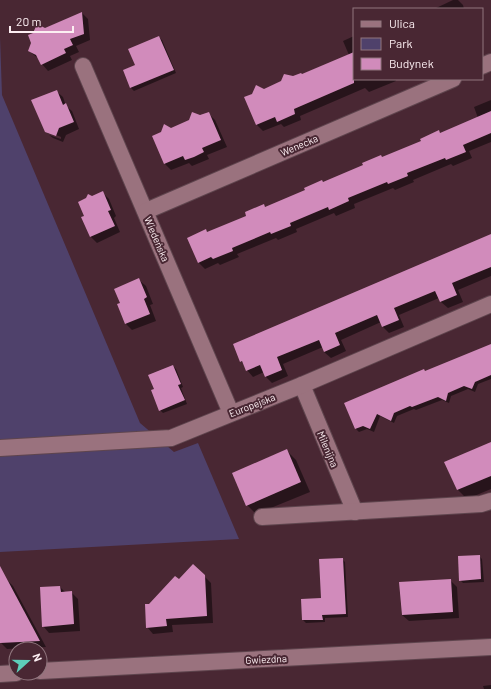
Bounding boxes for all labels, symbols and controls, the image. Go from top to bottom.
scale bar [10,8,73,34]
legend [353,8,483,80]
text: 20 m [16,14,42,28]
text: Ulica [389,16,415,30]
text: Park [389,36,413,50]
text: Budynek [389,56,434,70]
street label: Wenecka [278,132,320,158]
street label: Wiedeńska [142,215,172,263]
street label: Europejska [227,391,277,419]
street label: Milenijna [315,429,341,469]
north arrow [8,641,48,681]
text: N [30,651,45,663]
street label: Gwiezdna [245,652,287,666]

